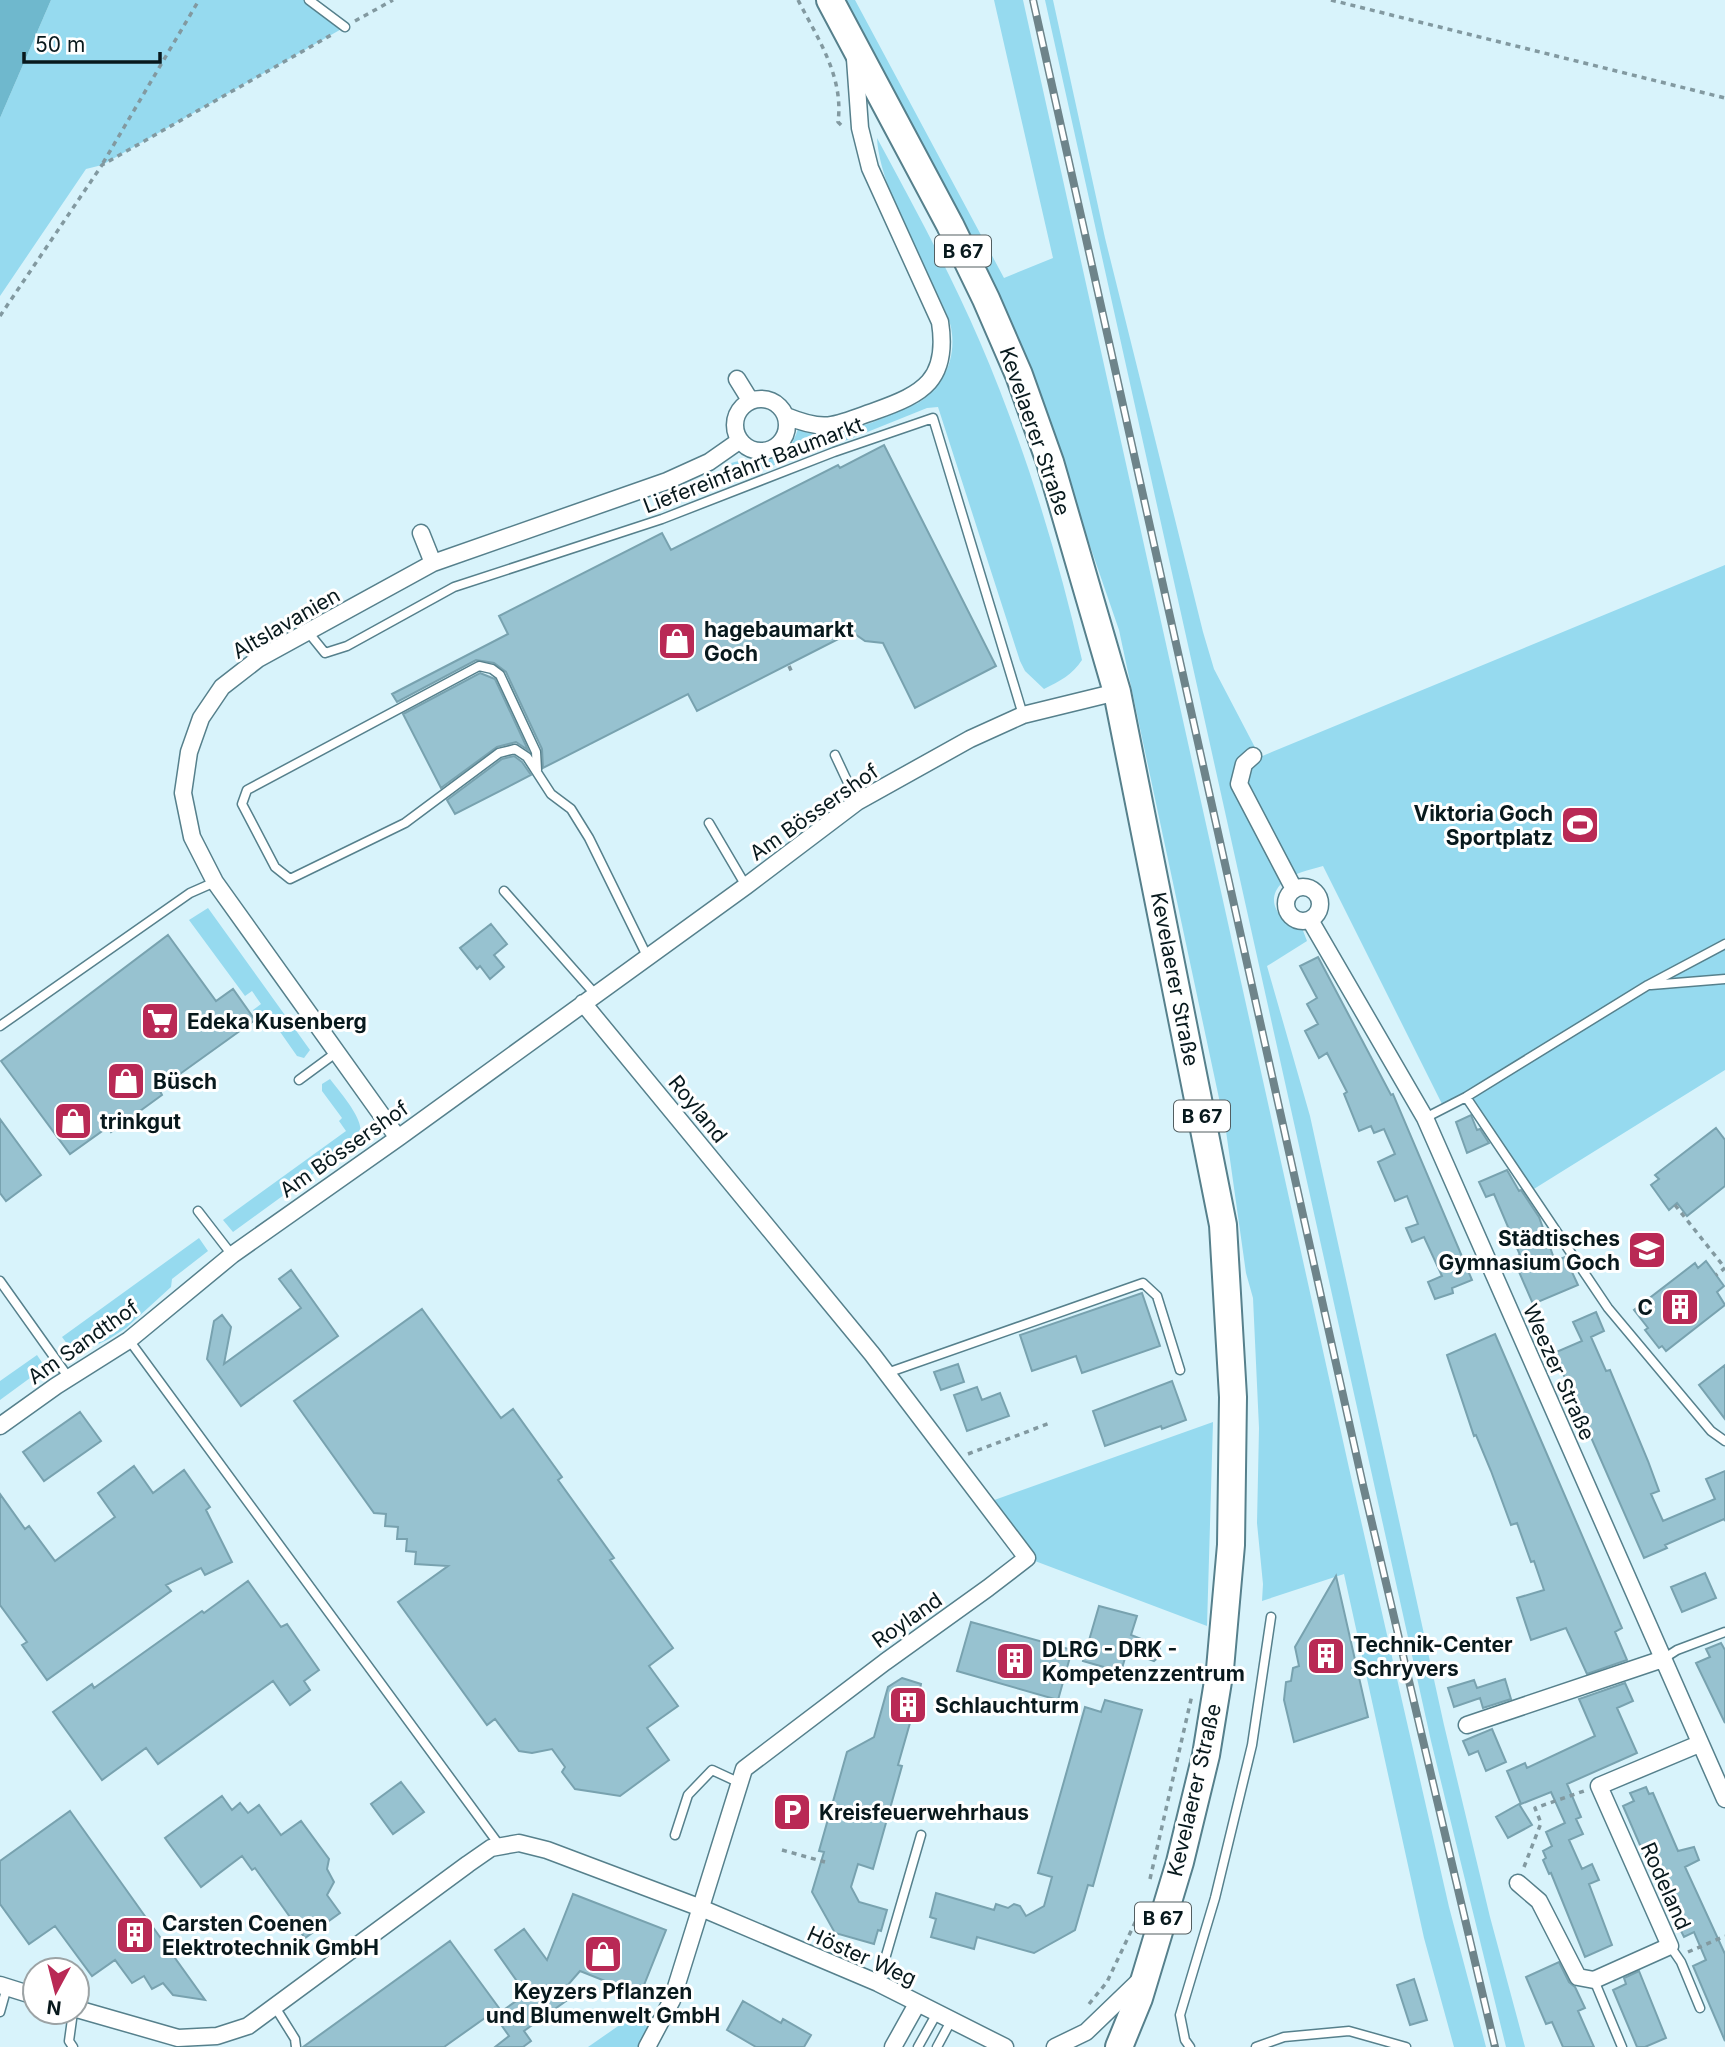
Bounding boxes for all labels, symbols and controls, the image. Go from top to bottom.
scale bar [24,21,161,65]
text: 50 m [35,32,85,57]
road number: B 67 [935,235,991,266]
street label: Kevelaerer Straße [994,343,1076,519]
street label: Liefereinfahrt Baumarkt [640,411,867,518]
street label: Altslavanien [228,582,344,664]
place label: hagebaumarkt Goch [704,617,854,666]
shop icon: hagebaumarkt Goch [656,620,698,662]
street label: Am Bössershof [745,758,883,866]
place label: Viktoria Goch Sportplatz [1413,801,1553,850]
sports icon: Viktoria Goch Sportplatz [1559,804,1601,846]
street label: Kevelaerer Straße [1146,890,1204,1068]
supermarket icon: Edeka Kusenberg [139,1000,181,1042]
place label: Edeka Kusenberg [187,1009,367,1034]
shop icon: Büsch [105,1060,147,1102]
place label: Büsch [153,1069,217,1094]
street label: Royland [663,1070,733,1148]
street label: Am Bössershof [275,1095,413,1203]
shop icon: trinkgut [52,1100,94,1142]
road number: B 67 [1174,1100,1230,1132]
place label: trinkgut [100,1109,181,1134]
place label: Städtisches Gymnasium Goch [1438,1226,1620,1275]
school or university icon: Städtisches Gymnasium Goch [1626,1229,1668,1271]
building icon: C [1659,1286,1701,1328]
street label: Am Sandthof [23,1295,143,1389]
place label: C [1637,1295,1653,1320]
street label: Weezer Straße [1518,1300,1600,1444]
street label: Royland [867,1587,947,1653]
place label: Technik-Center Schryvers [1353,1632,1513,1681]
building icon: Technik-Center Schryvers [1305,1635,1347,1677]
place label: DLRG - DRK - Kompetenzzentrum [1042,1637,1245,1686]
building icon: DLRG - DRK - Kompetenzzentrum [994,1640,1036,1682]
building icon: Schlauchturm [887,1684,929,1726]
place label: Schlauchturm [935,1693,1079,1718]
street label: Kevelaerer Straße [1162,1701,1226,1879]
parking icon: Kreisfeuerwehrhaus [771,1791,813,1833]
place label: Kreisfeuerwehrhaus [819,1800,1029,1825]
street label: Rodeland [1636,1838,1696,1934]
road number: B 67 [1135,1902,1191,1934]
place label: Carsten Coenen Elektrotechnik GmbH [162,1911,379,1960]
building icon: Carsten Coenen Elektrotechnik GmbH [114,1914,156,1956]
street label: Höster Weg [804,1921,920,1991]
shop icon: Keyzers Pflanzen und Blumenwelt GmbH [582,1933,624,1975]
north arrow [21,1956,91,2026]
place label: Keyzers Pflanzen und Blumenwelt GmbH [486,1979,720,2028]
text: N [45,1995,63,2020]

